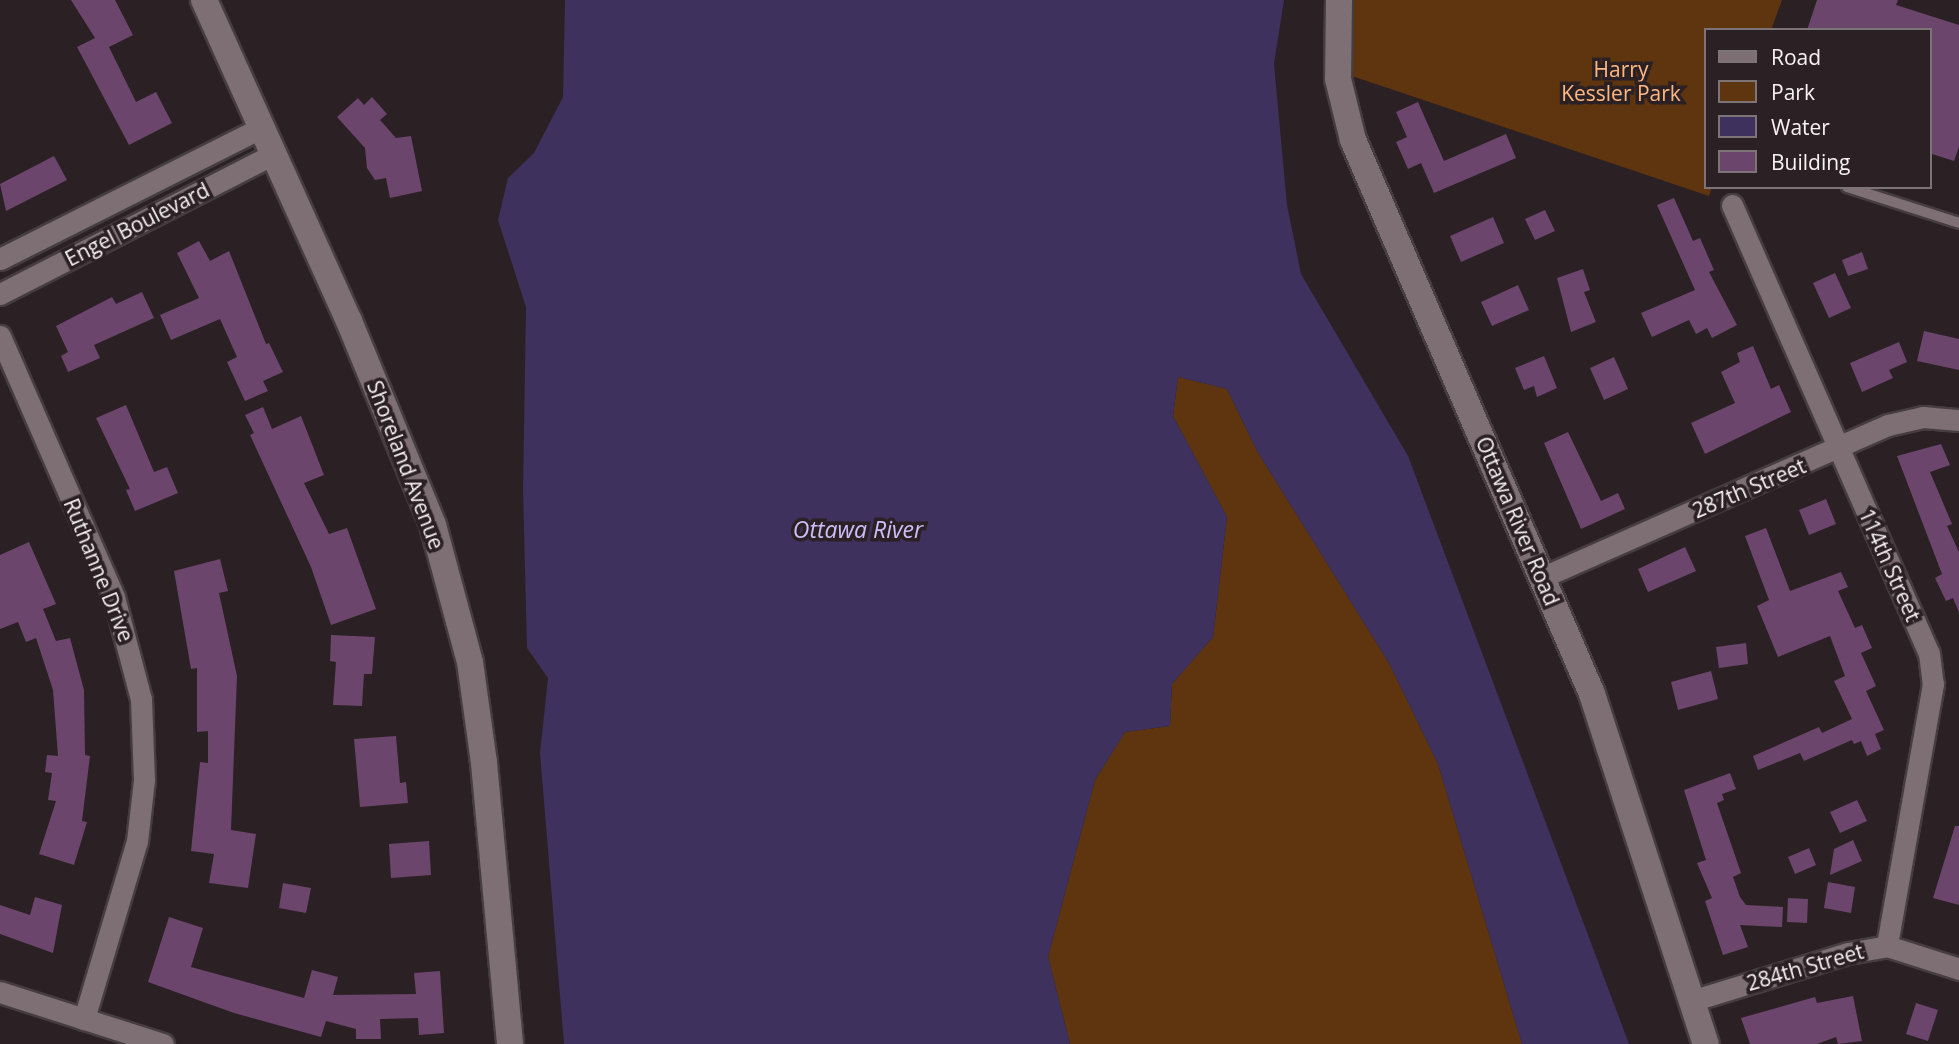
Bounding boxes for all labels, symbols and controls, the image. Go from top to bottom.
legend [1703,28,1931,189]
text: Road [1771,43,1821,71]
park label: Harry Kessler Park [1561,56,1681,106]
text: Park [1771,78,1815,106]
text: Water [1771,113,1830,141]
text: Building [1771,148,1850,176]
street label: Engel Boulevard [61,177,213,271]
street label: Shoreland Avenue [362,377,450,553]
street label: Ottawa River Road [1471,433,1565,609]
street label: 287th Street [1689,453,1809,523]
street label: Ruthanne Drive [59,495,139,645]
street label: 114th Street [1854,505,1926,625]
water label: Ottawa River [793,515,923,543]
street label: 284th Street [1744,938,1866,996]

